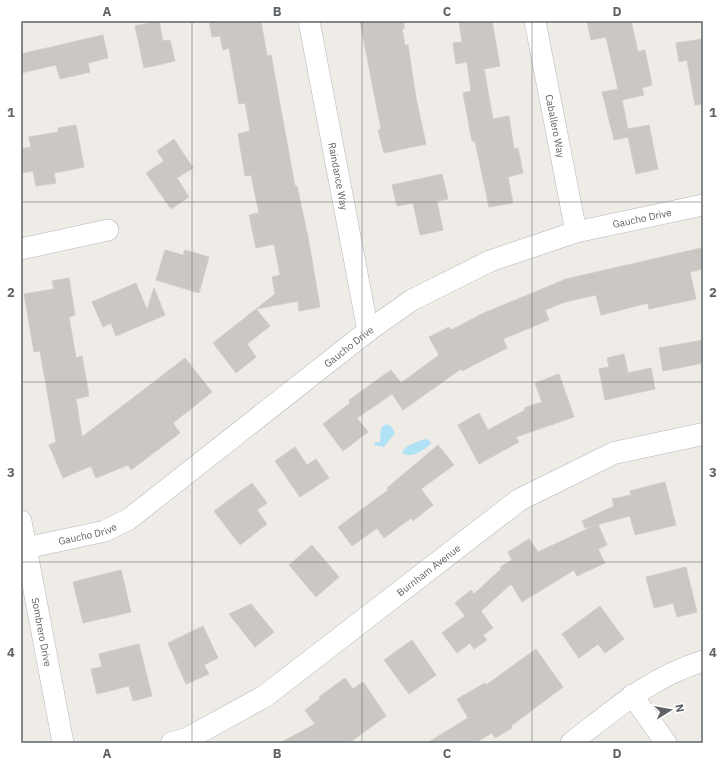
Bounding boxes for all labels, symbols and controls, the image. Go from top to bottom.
text: A [103,3,112,20]
text: B [273,3,282,20]
text: C [443,3,452,20]
text: D [612,3,622,20]
street label: Caballero Way [543,93,568,159]
text: 1 [7,104,15,121]
text: 1 [709,104,717,121]
street label: Raindance Way [326,141,351,211]
street label: Gaucho Drive [611,205,673,231]
text: 2 [7,284,15,301]
text: 2 [709,284,717,301]
street label: Gaucho Drive [321,322,376,370]
text: 3 [7,464,15,481]
text: 3 [709,464,717,481]
street label: Gaucho Drive [57,520,119,547]
street label: Burnham Avenue [394,541,463,599]
street label: Sombrero Drive [29,596,55,668]
text: 4 [7,644,15,661]
text: 4 [709,644,717,661]
north arrow [650,690,690,730]
text: N [672,703,687,713]
text: A [103,745,112,762]
text: B [273,745,282,762]
text: C [443,745,452,762]
text: D [612,745,622,762]

